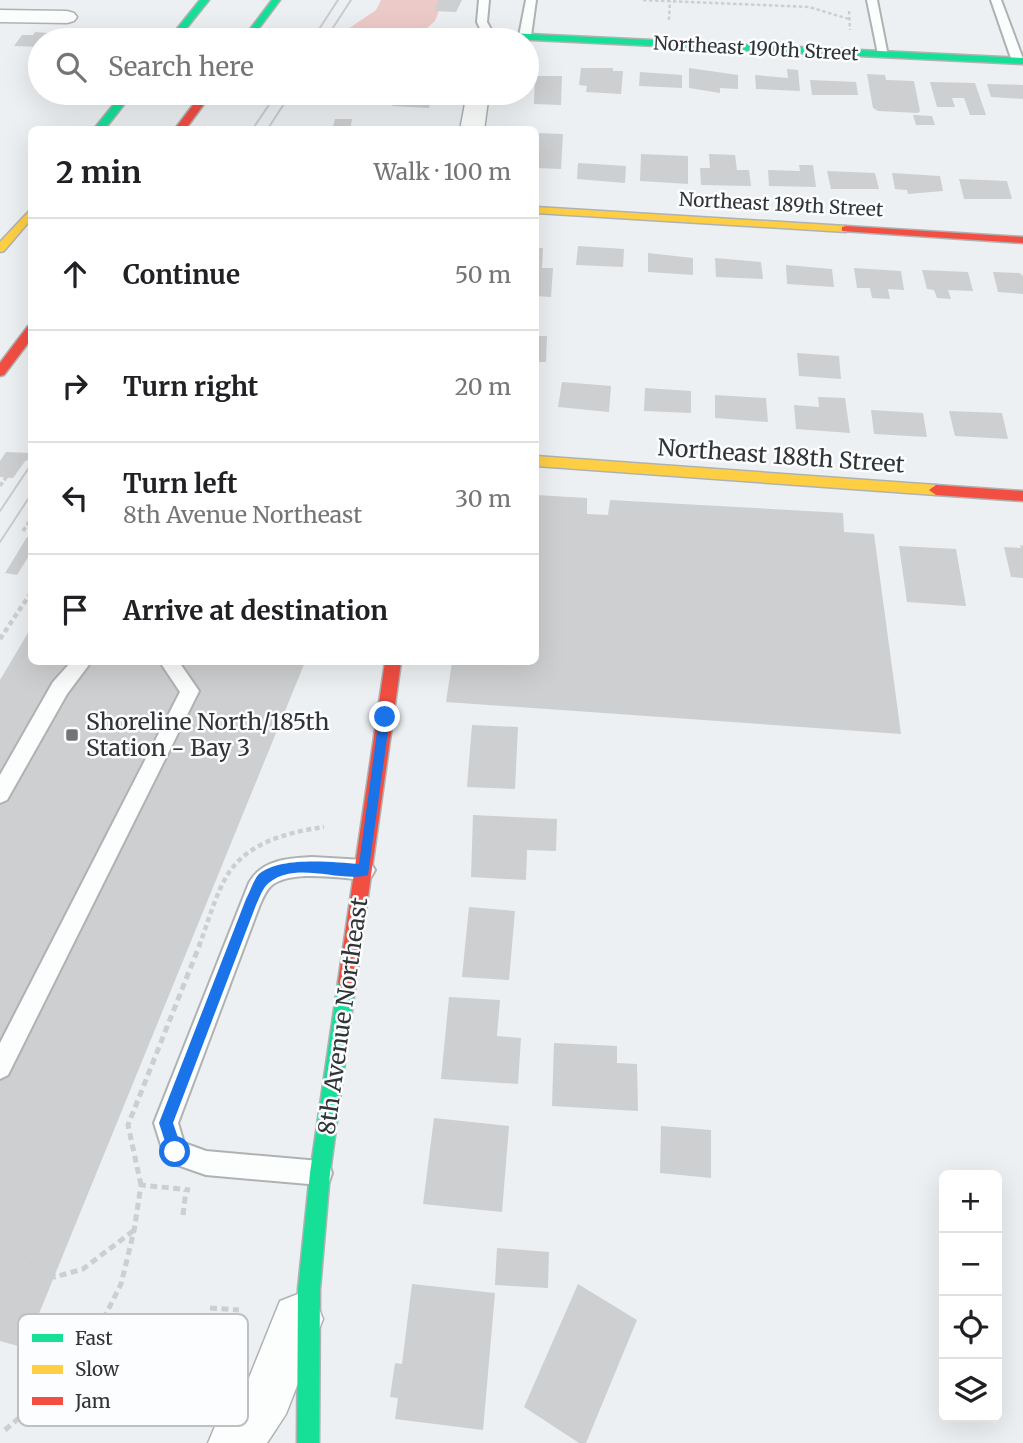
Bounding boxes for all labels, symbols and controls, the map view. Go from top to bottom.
search box [28,28,539,105]
street label: Northeast 190th Street [653,31,860,65]
icon: search [52,48,90,86]
text: Search here [108,50,254,83]
text: 2 min [56,153,141,191]
text: Walk · 100 m [374,157,511,186]
street label: Northeast 189th Street [678,187,884,221]
icon: ahead [56,255,94,293]
text: Continue [123,258,240,291]
text: 50 m [455,260,511,289]
icon: right [56,367,94,405]
text: Turn right [123,370,258,403]
text: 20 m [455,372,511,401]
street label: Northeast 188th Street [656,432,906,479]
text: Turn left [123,467,237,500]
icon: left [56,479,94,517]
text: 30 m [455,484,511,513]
text: 8th Avenue Northeast [123,500,362,529]
icon: arrive [56,591,94,629]
text: Arrive at destination [123,594,388,627]
route end [369,701,400,732]
place label: Shoreline North/185th Station - Bay 3 [86,707,329,762]
marker: Shoreline North/185th Station - Bay 3 [64,727,80,743]
street label: 8th Avenue Northeast [311,895,374,1136]
route start [159,1136,190,1167]
map controls [939,1170,1002,1422]
button: + [939,1170,1002,1233]
button: − [939,1233,1002,1296]
button: locate [939,1296,1002,1359]
legend [18,1314,248,1426]
text: Fast [75,1326,113,1350]
text: Slow [75,1357,120,1381]
button: layers [939,1359,1002,1422]
text: Jam [74,1389,111,1413]

